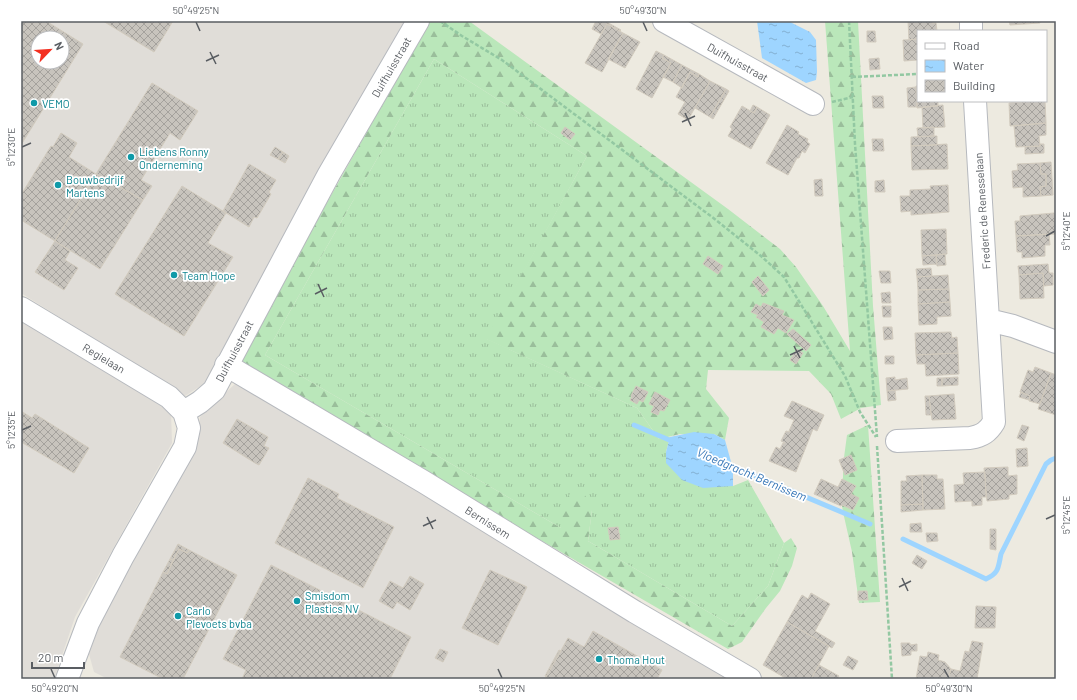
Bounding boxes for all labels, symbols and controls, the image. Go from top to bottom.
text: 50°49'25"N [173,4,219,16]
text: 50°49'30"N [620,4,666,16]
north arrow [30,30,70,70]
legend [917,30,1047,102]
street label: Duifhuisstraat [368,35,414,99]
text: Road [953,38,980,52]
text: N [52,39,67,52]
street label: Duifhuisstraat [705,40,771,84]
text: Water [953,58,985,72]
text: Building [953,78,995,92]
place label: VEMO [42,97,70,110]
marker: VEMO [29,98,39,108]
text: 5°12'30"E [5,128,17,166]
place label: Liebens Ronny Onderneming [139,145,209,171]
marker: Liebens Ronny Onderneming [126,152,136,162]
street label: Frederic de Renesselaan [971,152,993,270]
place label: Bouwbedrijf Martens [66,173,124,199]
marker: Bouwbedrijf Martens [53,180,63,190]
text: 5°12'40"E [1060,212,1072,250]
place label: Team Hope [182,269,235,282]
marker: Team Hope [169,270,179,280]
street label: Duifhuisstraat [212,318,256,384]
street label: Regielaan [81,340,127,376]
text: 5°12'35"E [5,411,17,449]
water label: Vloedgracht Bernissem [695,445,809,504]
text: 5°12'45"E [1060,496,1072,534]
street label: Bernissem [463,503,513,541]
place label: Smisdom Plastics NV [305,589,359,615]
marker: Smisdom Plastics NV [292,596,302,606]
place label: Carlo Plevoets bvba [186,604,252,630]
marker: Carlo Plevoets bvba [173,611,183,621]
scale bar [32,644,84,670]
text: 20 m [38,650,64,664]
place label: Thoma Hout [607,653,665,666]
marker: Thoma Hout [594,654,604,664]
text: 50°49'20"N [31,682,79,694]
text: 50°49'25"N [479,682,525,694]
text: 50°49'30"N [926,682,972,694]

